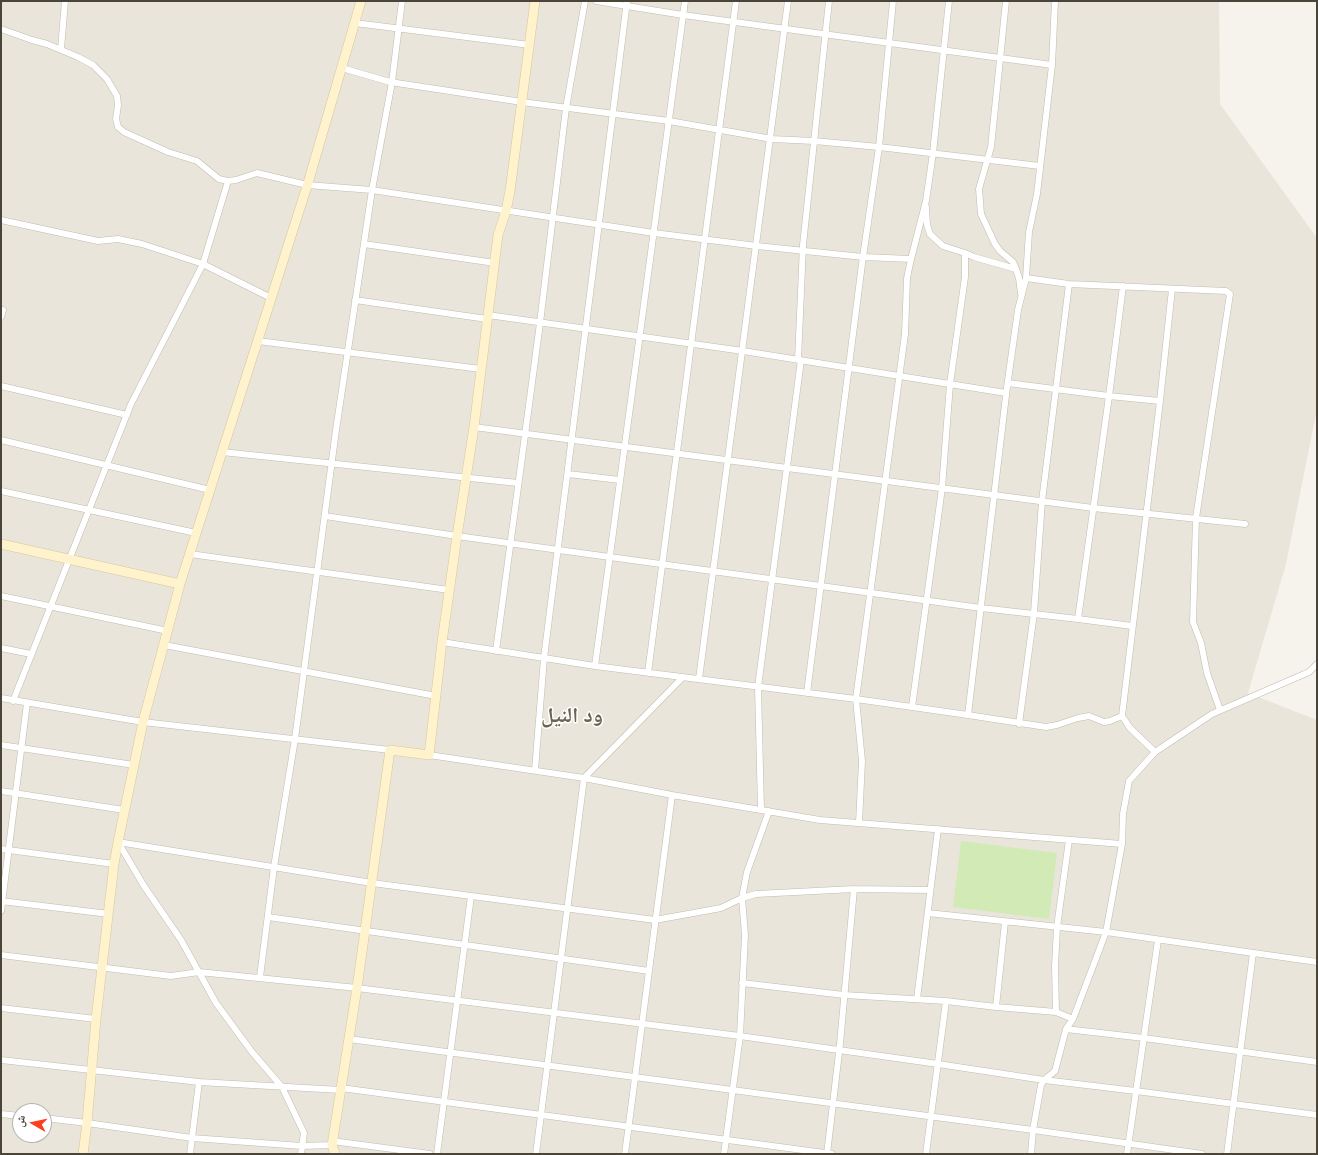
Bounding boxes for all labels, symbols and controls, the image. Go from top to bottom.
district label: ود النيل [541,703,603,729]
north arrow [12,1103,52,1143]
text: ش [13,1114,28,1128]

